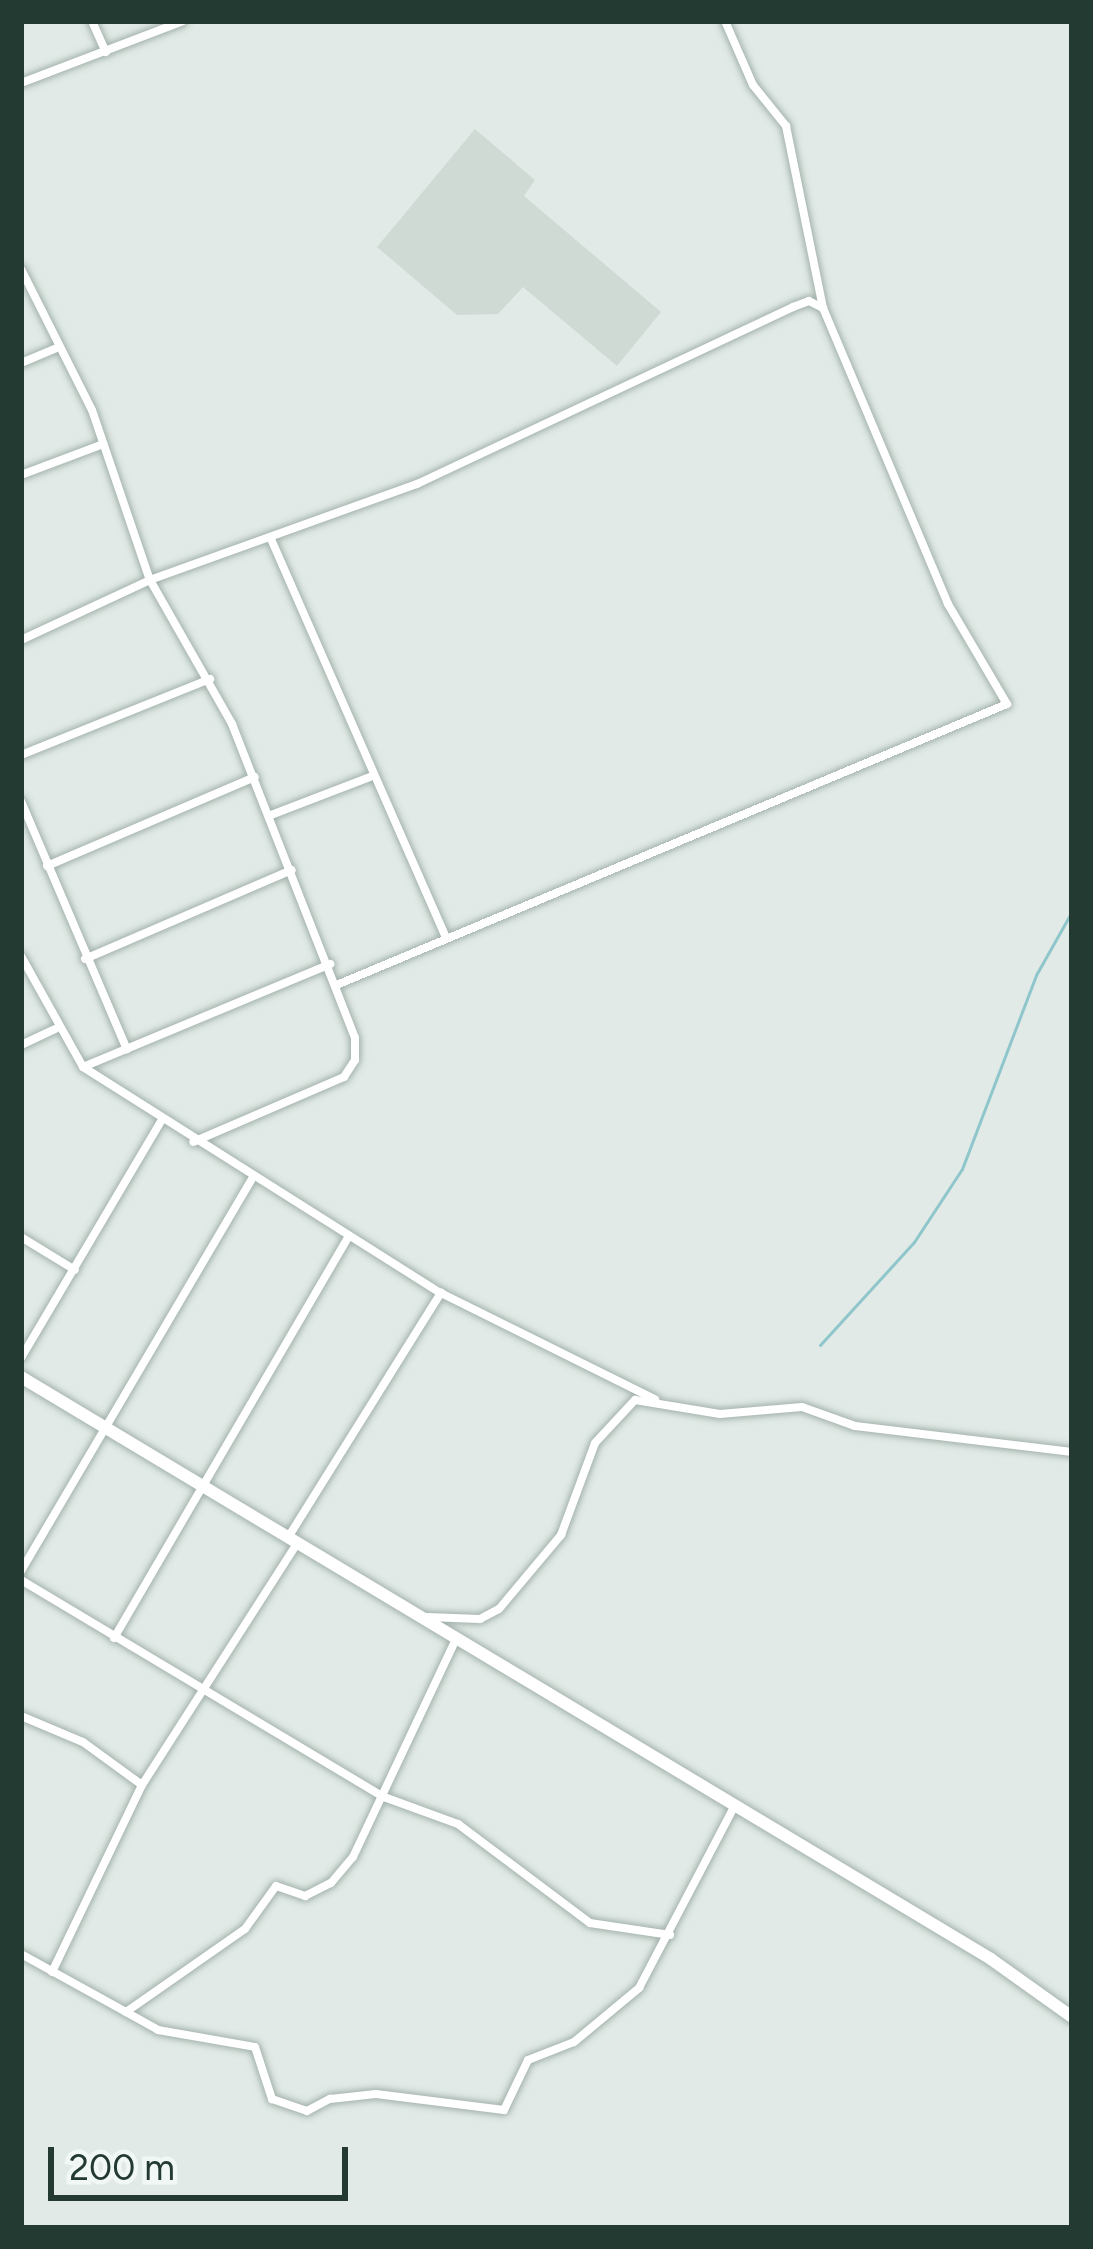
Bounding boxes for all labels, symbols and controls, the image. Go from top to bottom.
scale bar [54,2123,354,2197]
text: 200 m [69,2146,175,2189]

